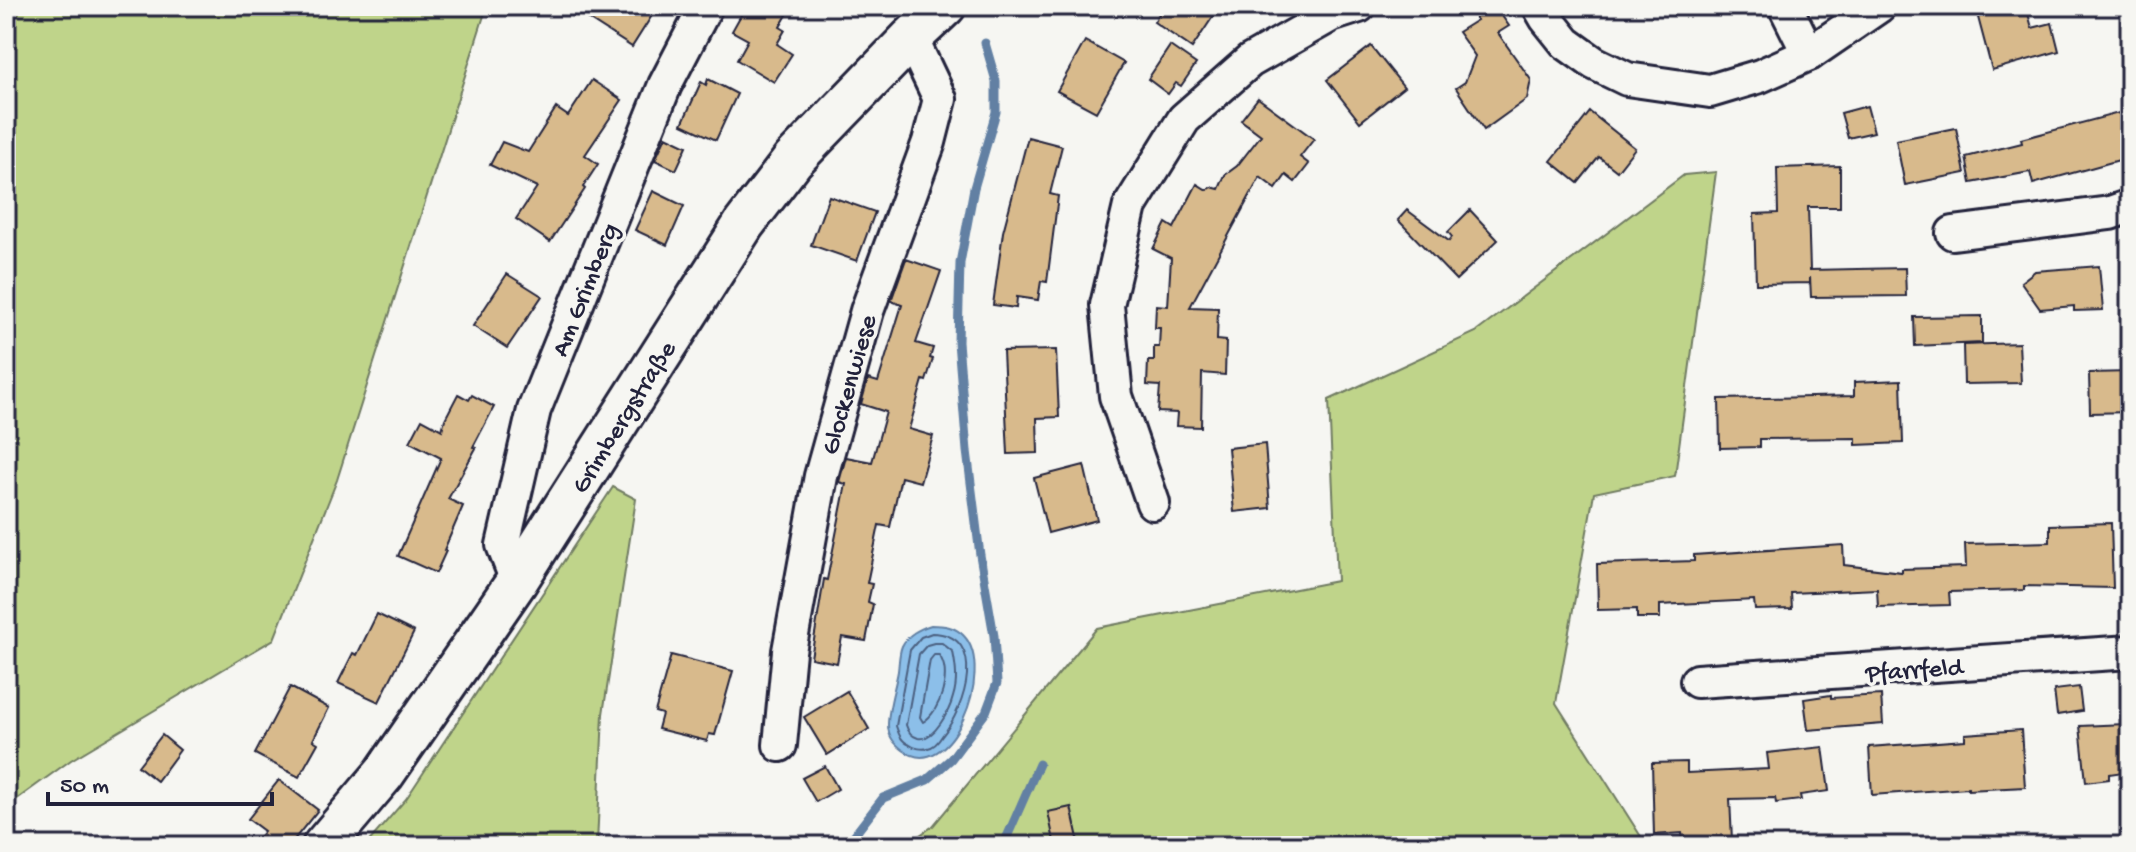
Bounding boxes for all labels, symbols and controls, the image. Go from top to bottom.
street label: Am Grimberg [546,220,628,362]
street label: Glockenwiese [817,311,886,459]
street label: Grimbergstraße [567,336,685,500]
street label: Pfarrfeld [1864,654,1966,691]
scale bar [48,756,272,806]
text: 50 m [60,773,109,802]

